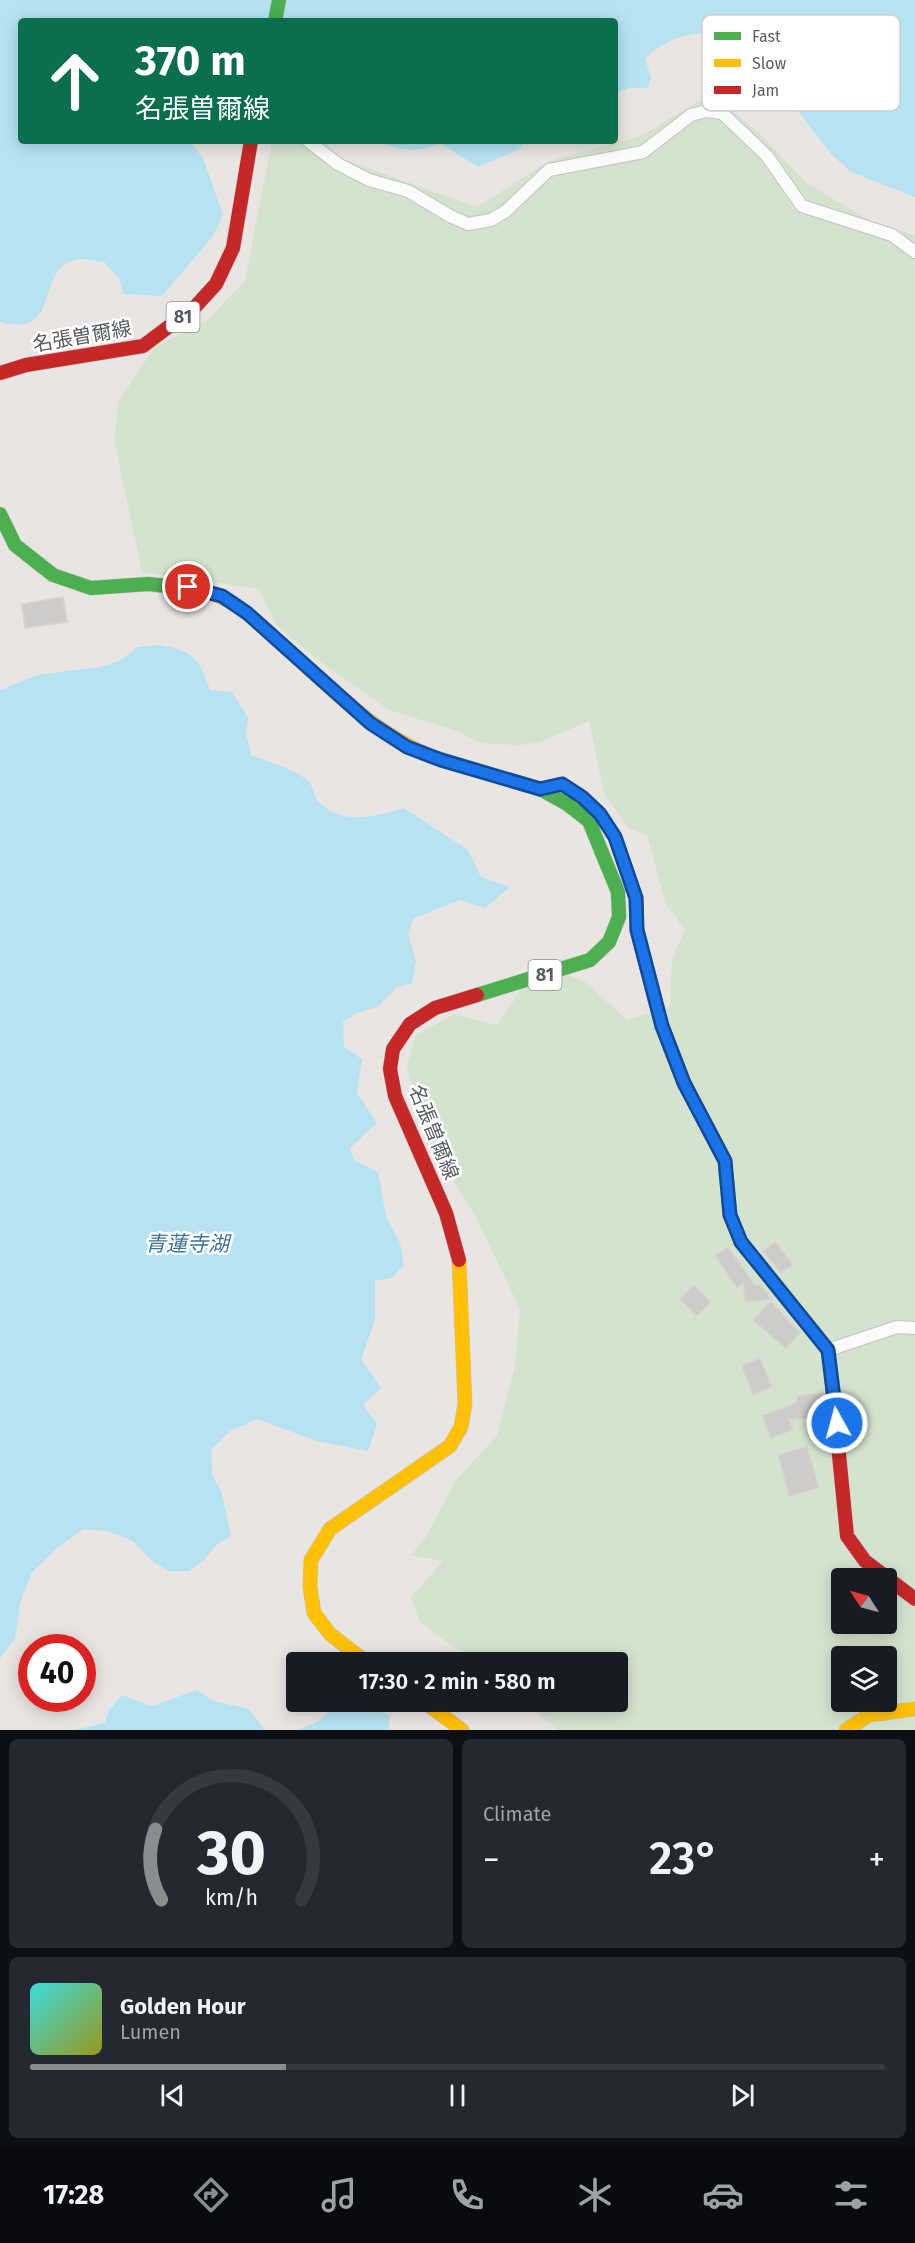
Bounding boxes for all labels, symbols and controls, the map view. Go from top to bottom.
legend [702,15,900,111]
text: Fast [752,27,781,46]
text: 370 m [135,36,246,86]
icon: ahead [36,42,114,120]
text: Slow [752,54,787,73]
text: Jam [752,81,779,100]
text: 名張曽爾線 [135,93,270,125]
road number: 81 [166,302,200,332]
street label: 名張曽爾線 [31,315,133,357]
pin [162,561,213,612]
icon: arrive [171,570,204,603]
road number: 81 [528,960,562,990]
street label: 名張曽爾線 [404,1081,464,1183]
water label: 青蓮寺湖 [145,1231,232,1257]
position arrow [805,1391,869,1455]
north arrow [831,1568,897,1634]
map controls [831,1568,897,1712]
speed limit sign: 40 [18,1634,96,1712]
button: layers [831,1646,897,1712]
text: 17:30 · 2 min · 580 m [358,1668,556,1695]
text: Climate [483,1802,551,1826]
text: 30 [196,1816,265,1891]
text: 23° [649,1832,719,1886]
text: − [483,1840,500,1880]
text: + [869,1840,885,1880]
text: km/h [204,1886,258,1912]
text: Golden Hour [120,1993,246,2020]
text: Lumen [120,2020,181,2044]
icon: previous [156,2079,189,2112]
icon: pause [441,2079,474,2112]
icon: next [726,2079,759,2112]
icon: directions [190,2174,232,2216]
icon: music [318,2174,360,2216]
icon: phone [446,2174,488,2216]
icon: climate [574,2174,616,2216]
icon: car [702,2174,744,2216]
icon: filters [830,2174,872,2216]
text: 17:28 [43,2179,104,2211]

